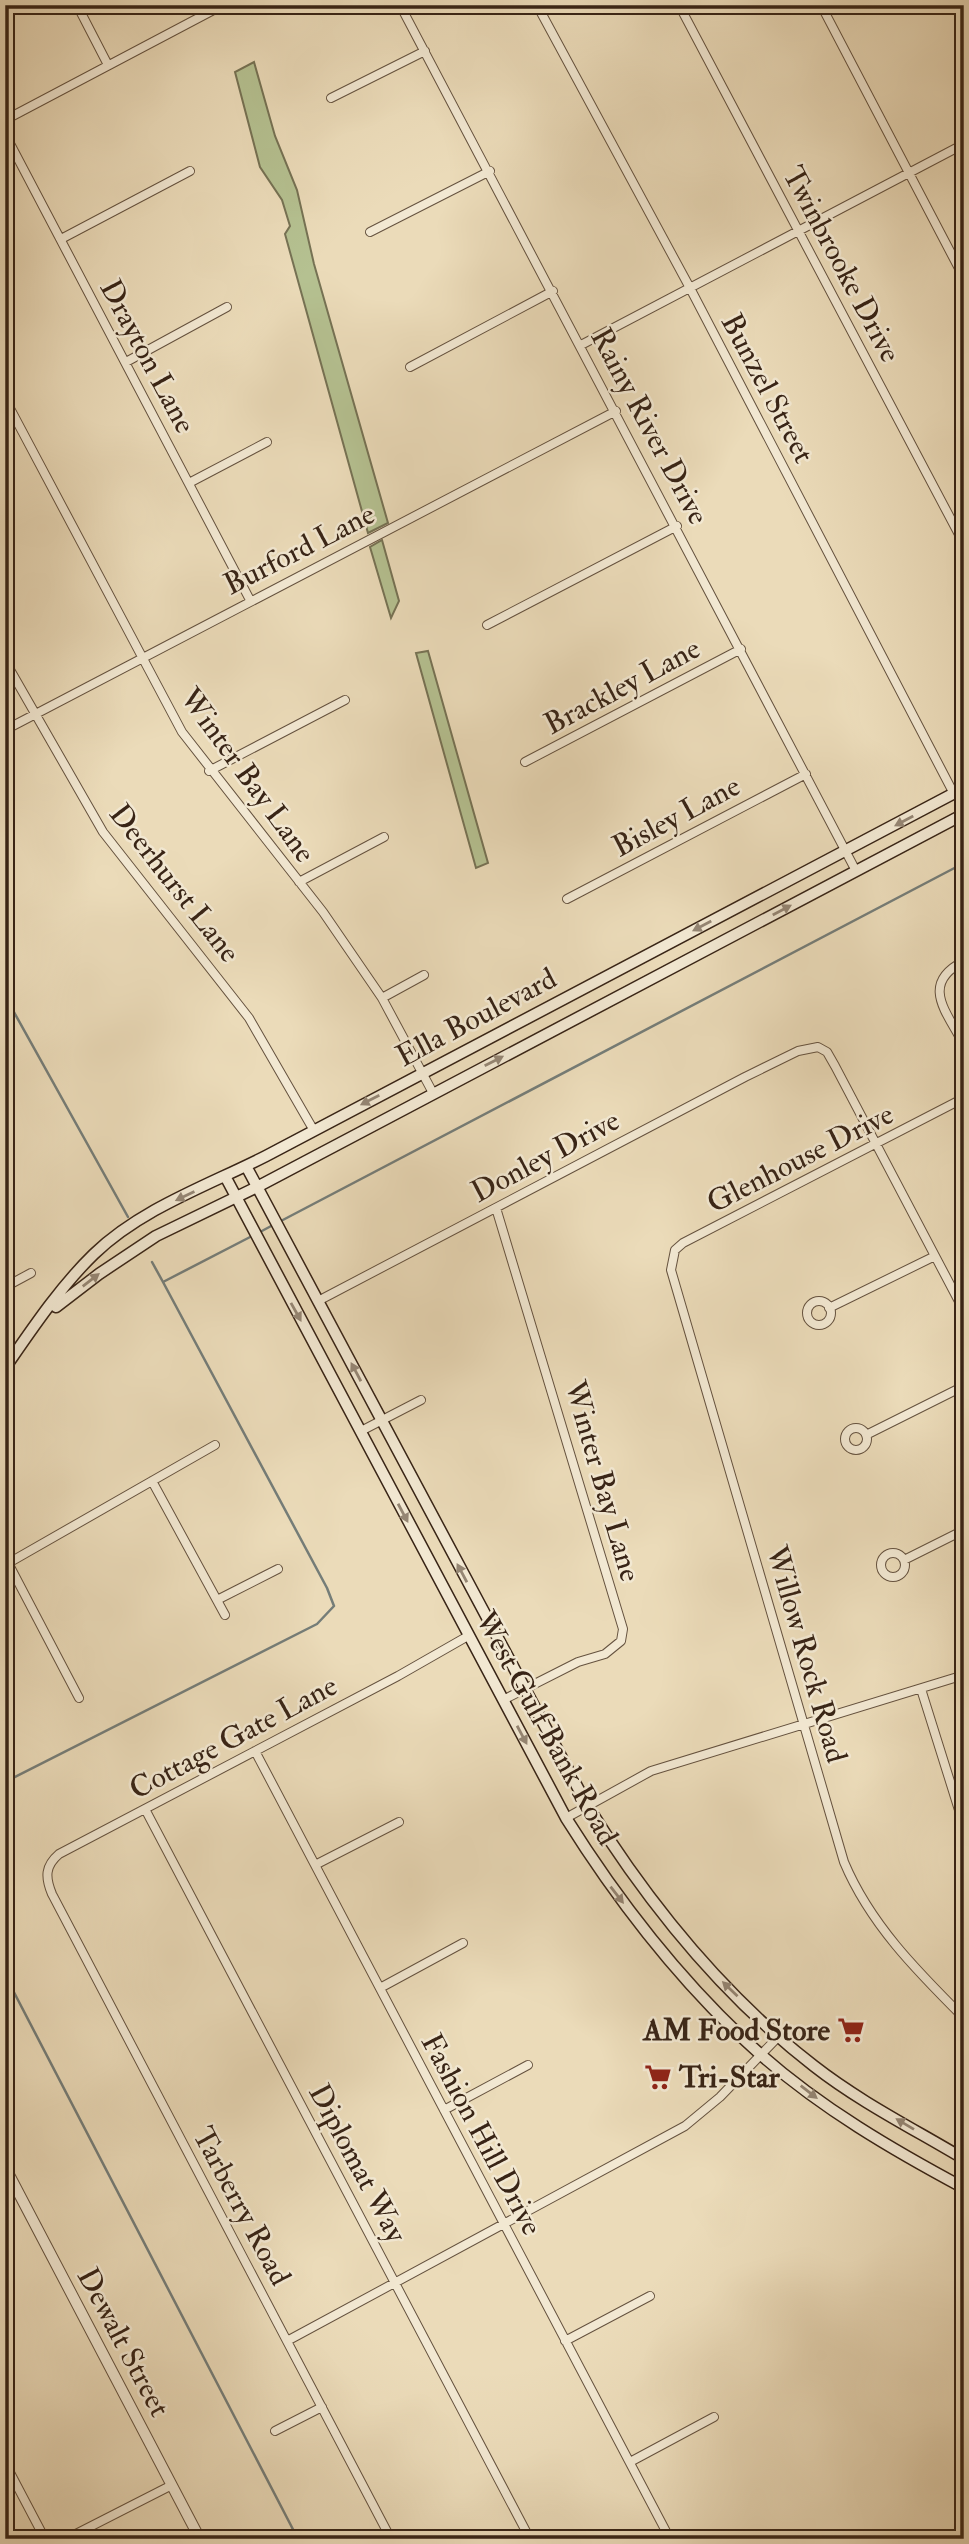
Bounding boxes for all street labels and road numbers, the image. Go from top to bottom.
street label: Twinbrooke Drive [774,160,909,369]
street label: Drayton Lane [92,273,204,439]
street label: Bunzel Street [713,307,823,470]
street label: Rainy River Drive [582,322,717,531]
street label: Burford Lane [218,496,381,603]
street label: Brackley Lane [538,630,706,743]
street label: Winter Bay Lane [171,680,323,870]
street label: Bisley Lane [606,767,746,865]
street label: Deerhurst Lane [101,797,248,970]
street label: Ella Boulevard [390,960,563,1075]
street label: Glenhouse Drive [701,1096,900,1221]
street label: Donley Drive [465,1102,626,1211]
street label: Winter Bay Lane [556,1376,649,1586]
street label: Willow Rock Road [758,1540,855,1767]
street label: West Gulf Bank Road [466,1604,626,1852]
street label: Cottage Gate Lane [123,1667,343,1808]
street label: Fashion Hill Drive [413,2027,550,2241]
street label: Diplomat Way [300,2078,415,2249]
street label: Tarberry Road [184,2121,299,2292]
street label: Dewalt Street [69,2261,178,2423]

